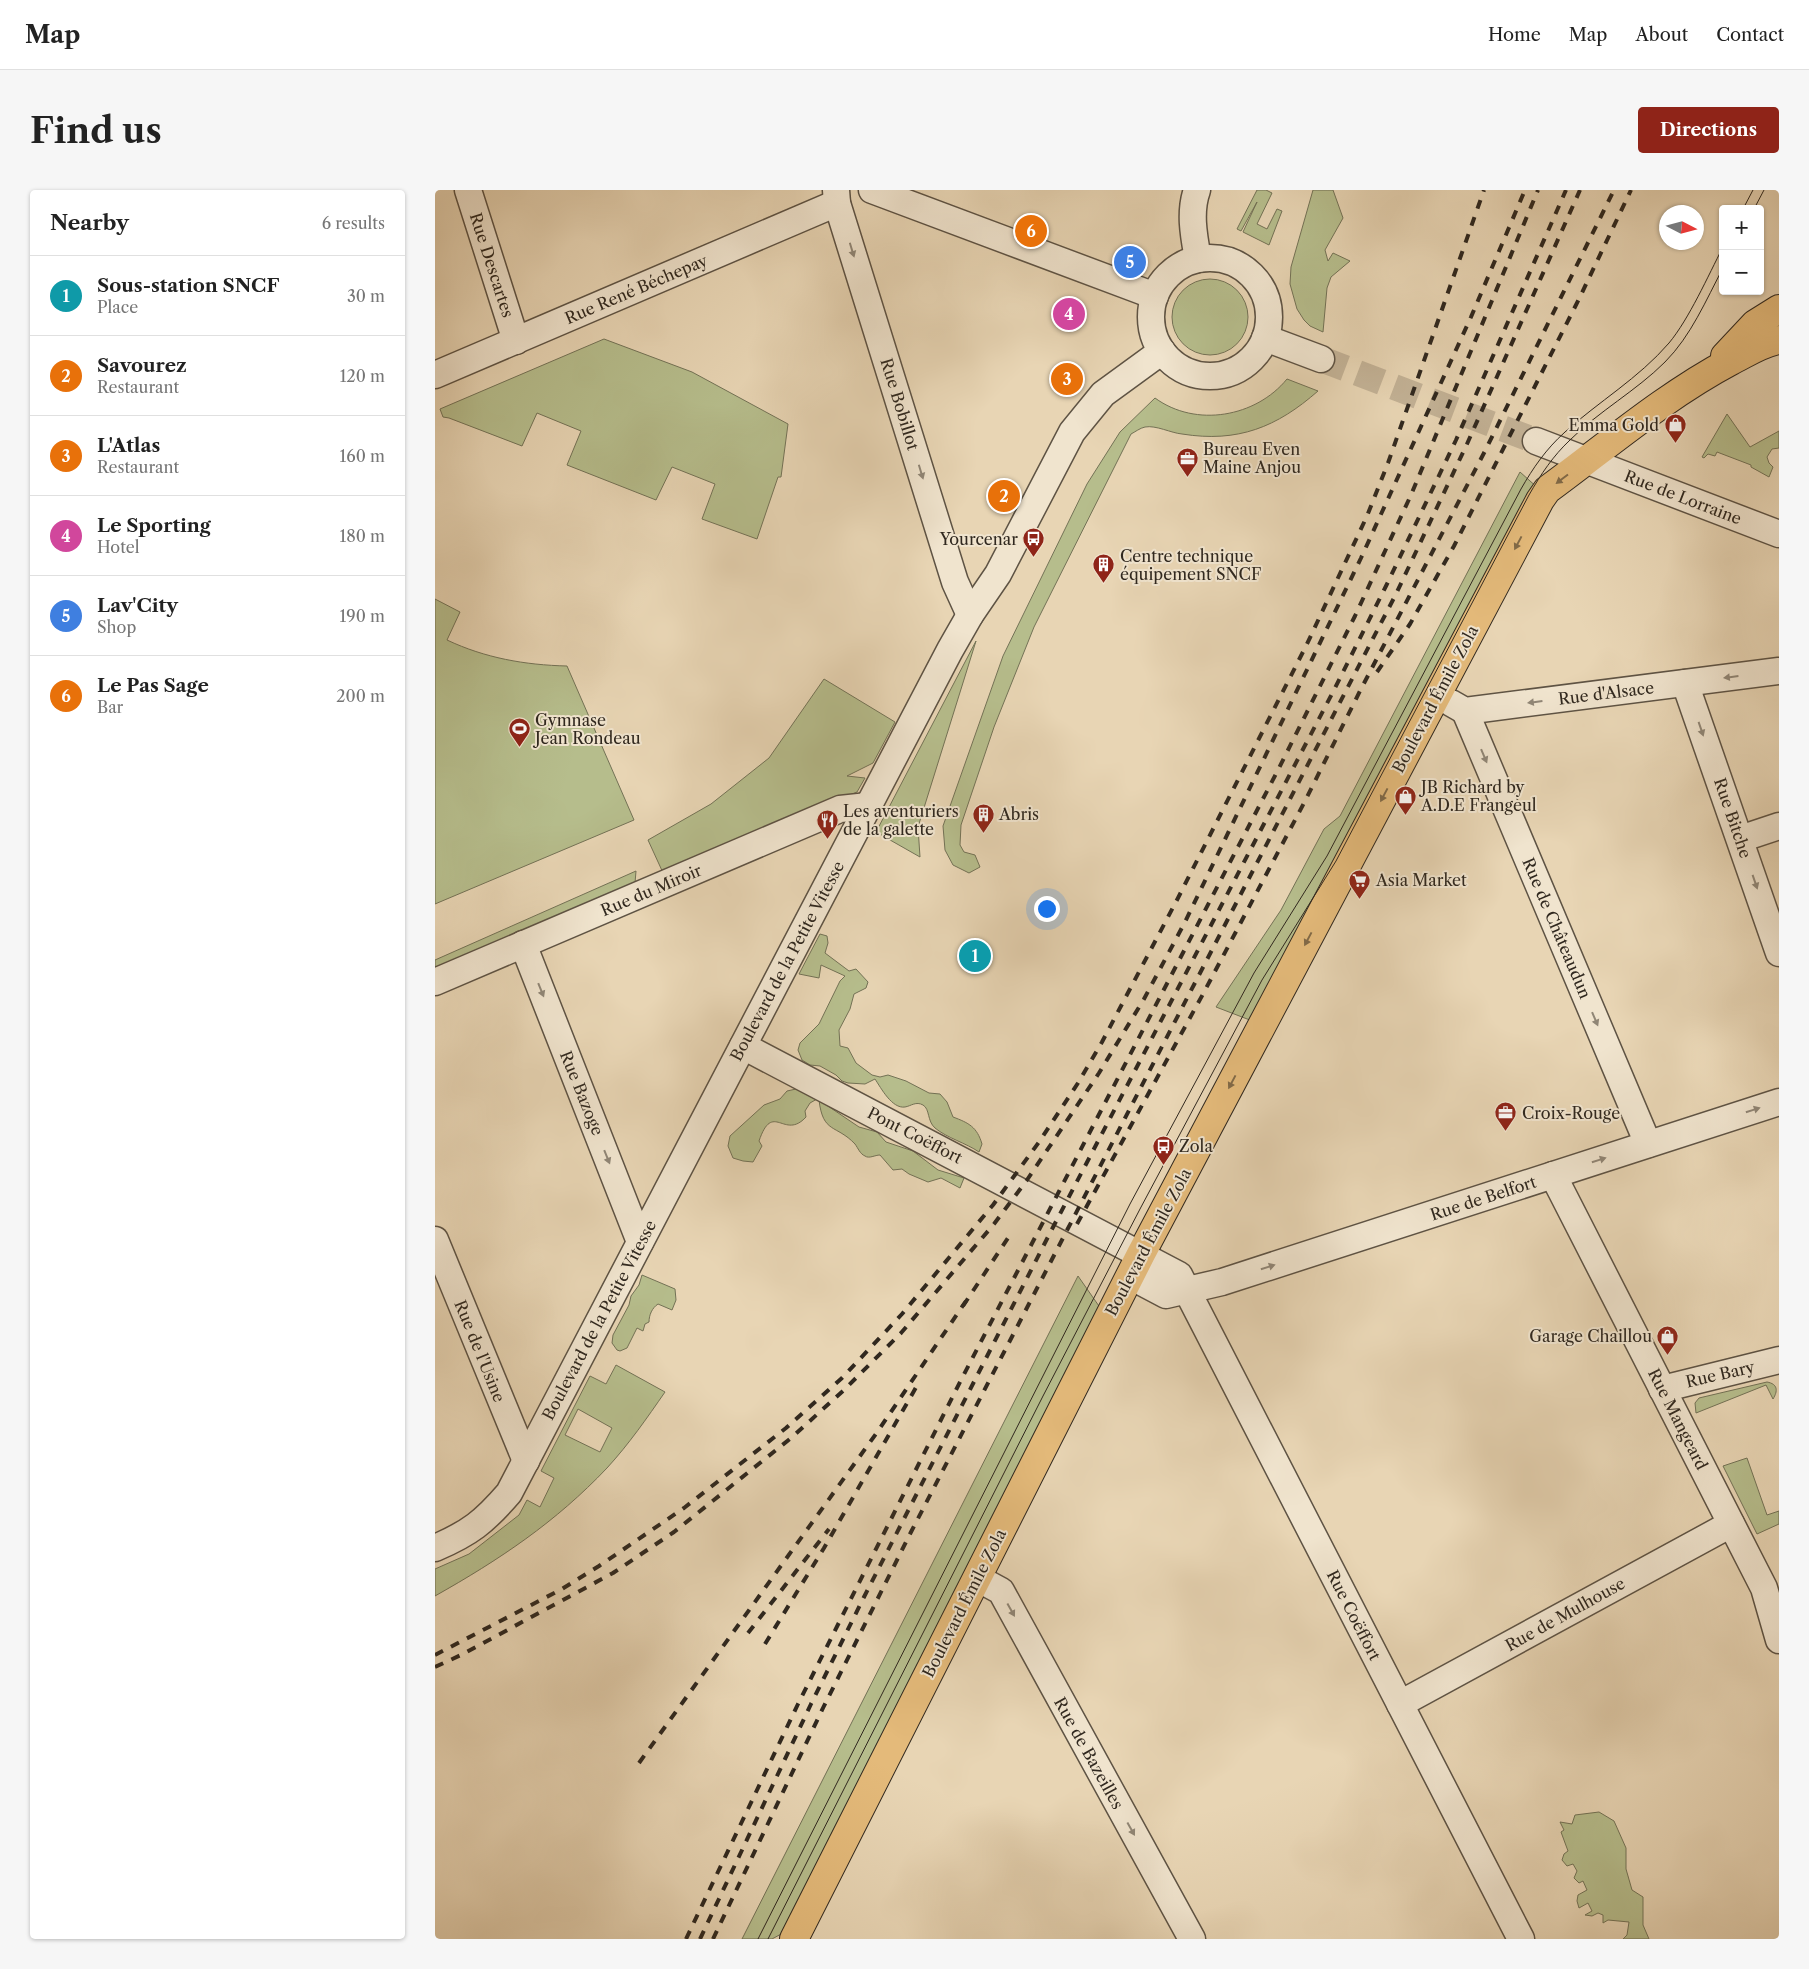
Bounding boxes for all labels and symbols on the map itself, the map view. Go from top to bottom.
north arrow [1659,205,1704,250]
street label: Rue Descartes [466,210,518,320]
pin: 6 [1015,212,1047,250]
one-way arrow [848,242,856,257]
pin: 5 [1114,243,1146,281]
street label: Rue René Béchepay [562,249,711,328]
pin: 4 [1053,295,1085,333]
street label: Rue Bobillot [877,356,924,453]
pin: 3 [1051,360,1083,398]
shop icon: Emma Gold [1663,413,1687,444]
place label: Emma Gold [1568,415,1659,435]
place label: Bureau Even Maine Anjou [1203,439,1301,477]
office icon: Bureau Even Maine Anjou [1175,446,1199,477]
one-way arrow [917,464,925,479]
street label: Rue de Lorraine [1622,465,1744,529]
one-way arrow [1555,474,1569,484]
pin: 2 [988,477,1020,515]
bus stop icon: Yourcenar [1022,527,1046,558]
place label: Yourcenar [939,529,1018,549]
one-way arrow [1514,536,1522,550]
place label: Centre technique équipement SNCF [1120,546,1261,584]
building icon: Centre technique équipement SNCF [1092,553,1116,584]
street label: Boulevard Émile Zola [1388,621,1483,776]
one-way arrow [1722,673,1738,681]
street label: Rue d'Alsace [1557,677,1655,709]
one-way arrow [1526,698,1542,706]
place label: Gymnase Jean Rondeau [532,710,641,748]
sports icon: Gymnase Jean Rondeau [507,717,531,748]
one-way arrow [1698,722,1706,737]
one-way arrow [1481,749,1489,763]
street label: Rue Bitche [1710,775,1756,861]
place label: JB Richard by A.D.E Frangeul [1418,777,1537,815]
shop icon: JB Richard by A.D.E Frangeul [1393,784,1417,815]
one-way arrow [1380,788,1388,802]
place label: Les aventuriers de la galette [843,801,959,839]
building icon: Abris [971,802,995,833]
place label: Abris [998,804,1039,824]
restaurant icon: Les aventuriers de la galette [815,808,839,839]
street label: Rue de Châteaudun [1518,855,1596,1001]
street label: Boulevard de la Petite Vitesse [726,858,848,1064]
street label: Rue du Miroir [598,860,705,920]
supermarket icon: Asia Market [1348,868,1372,899]
place label: Asia Market [1375,870,1467,890]
one-way arrow [1752,875,1759,890]
your location [1034,896,1060,922]
one-way arrow [1304,931,1312,946]
pin: 1 [959,937,991,975]
one-way arrow [537,983,545,998]
one-way arrow [1591,1012,1599,1026]
street label: Rue Bazoge [556,1048,608,1138]
one-way arrow [1228,1075,1236,1089]
office icon: Croix-Rouge [1494,1101,1518,1132]
street label: Pont Coëffort [864,1102,966,1168]
place label: Croix-Rouge [1522,1103,1620,1123]
one-way arrow [1746,1106,1761,1113]
bus stop icon: Zola [1151,1134,1175,1165]
place label: Zola [1179,1136,1213,1156]
one-way arrow [603,1150,611,1165]
one-way arrow [1592,1156,1607,1164]
street label: Boulevard Émile Zola [1101,1164,1196,1319]
street label: Rue de Belfort [1427,1171,1539,1225]
street label: Boulevard de la Petite Vitesse [538,1217,660,1423]
one-way arrow [1261,1263,1276,1270]
street label: Rue de l'Usine [450,1297,510,1405]
shop icon: Garage Chaillou [1656,1324,1680,1355]
place label: Garage Chaillou [1529,1326,1652,1346]
street label: Rue Bary [1684,1356,1757,1392]
street label: Rue Mangeard [1644,1365,1712,1473]
street label: Boulevard Émile Zola [918,1525,1010,1681]
street label: Rue Coëffort [1323,1566,1386,1664]
street label: Rue de Mulhouse [1502,1573,1628,1655]
one-way arrow [1007,1603,1016,1617]
street label: Rue de Bazeilles [1050,1694,1128,1812]
one-way arrow [1127,1822,1135,1837]

